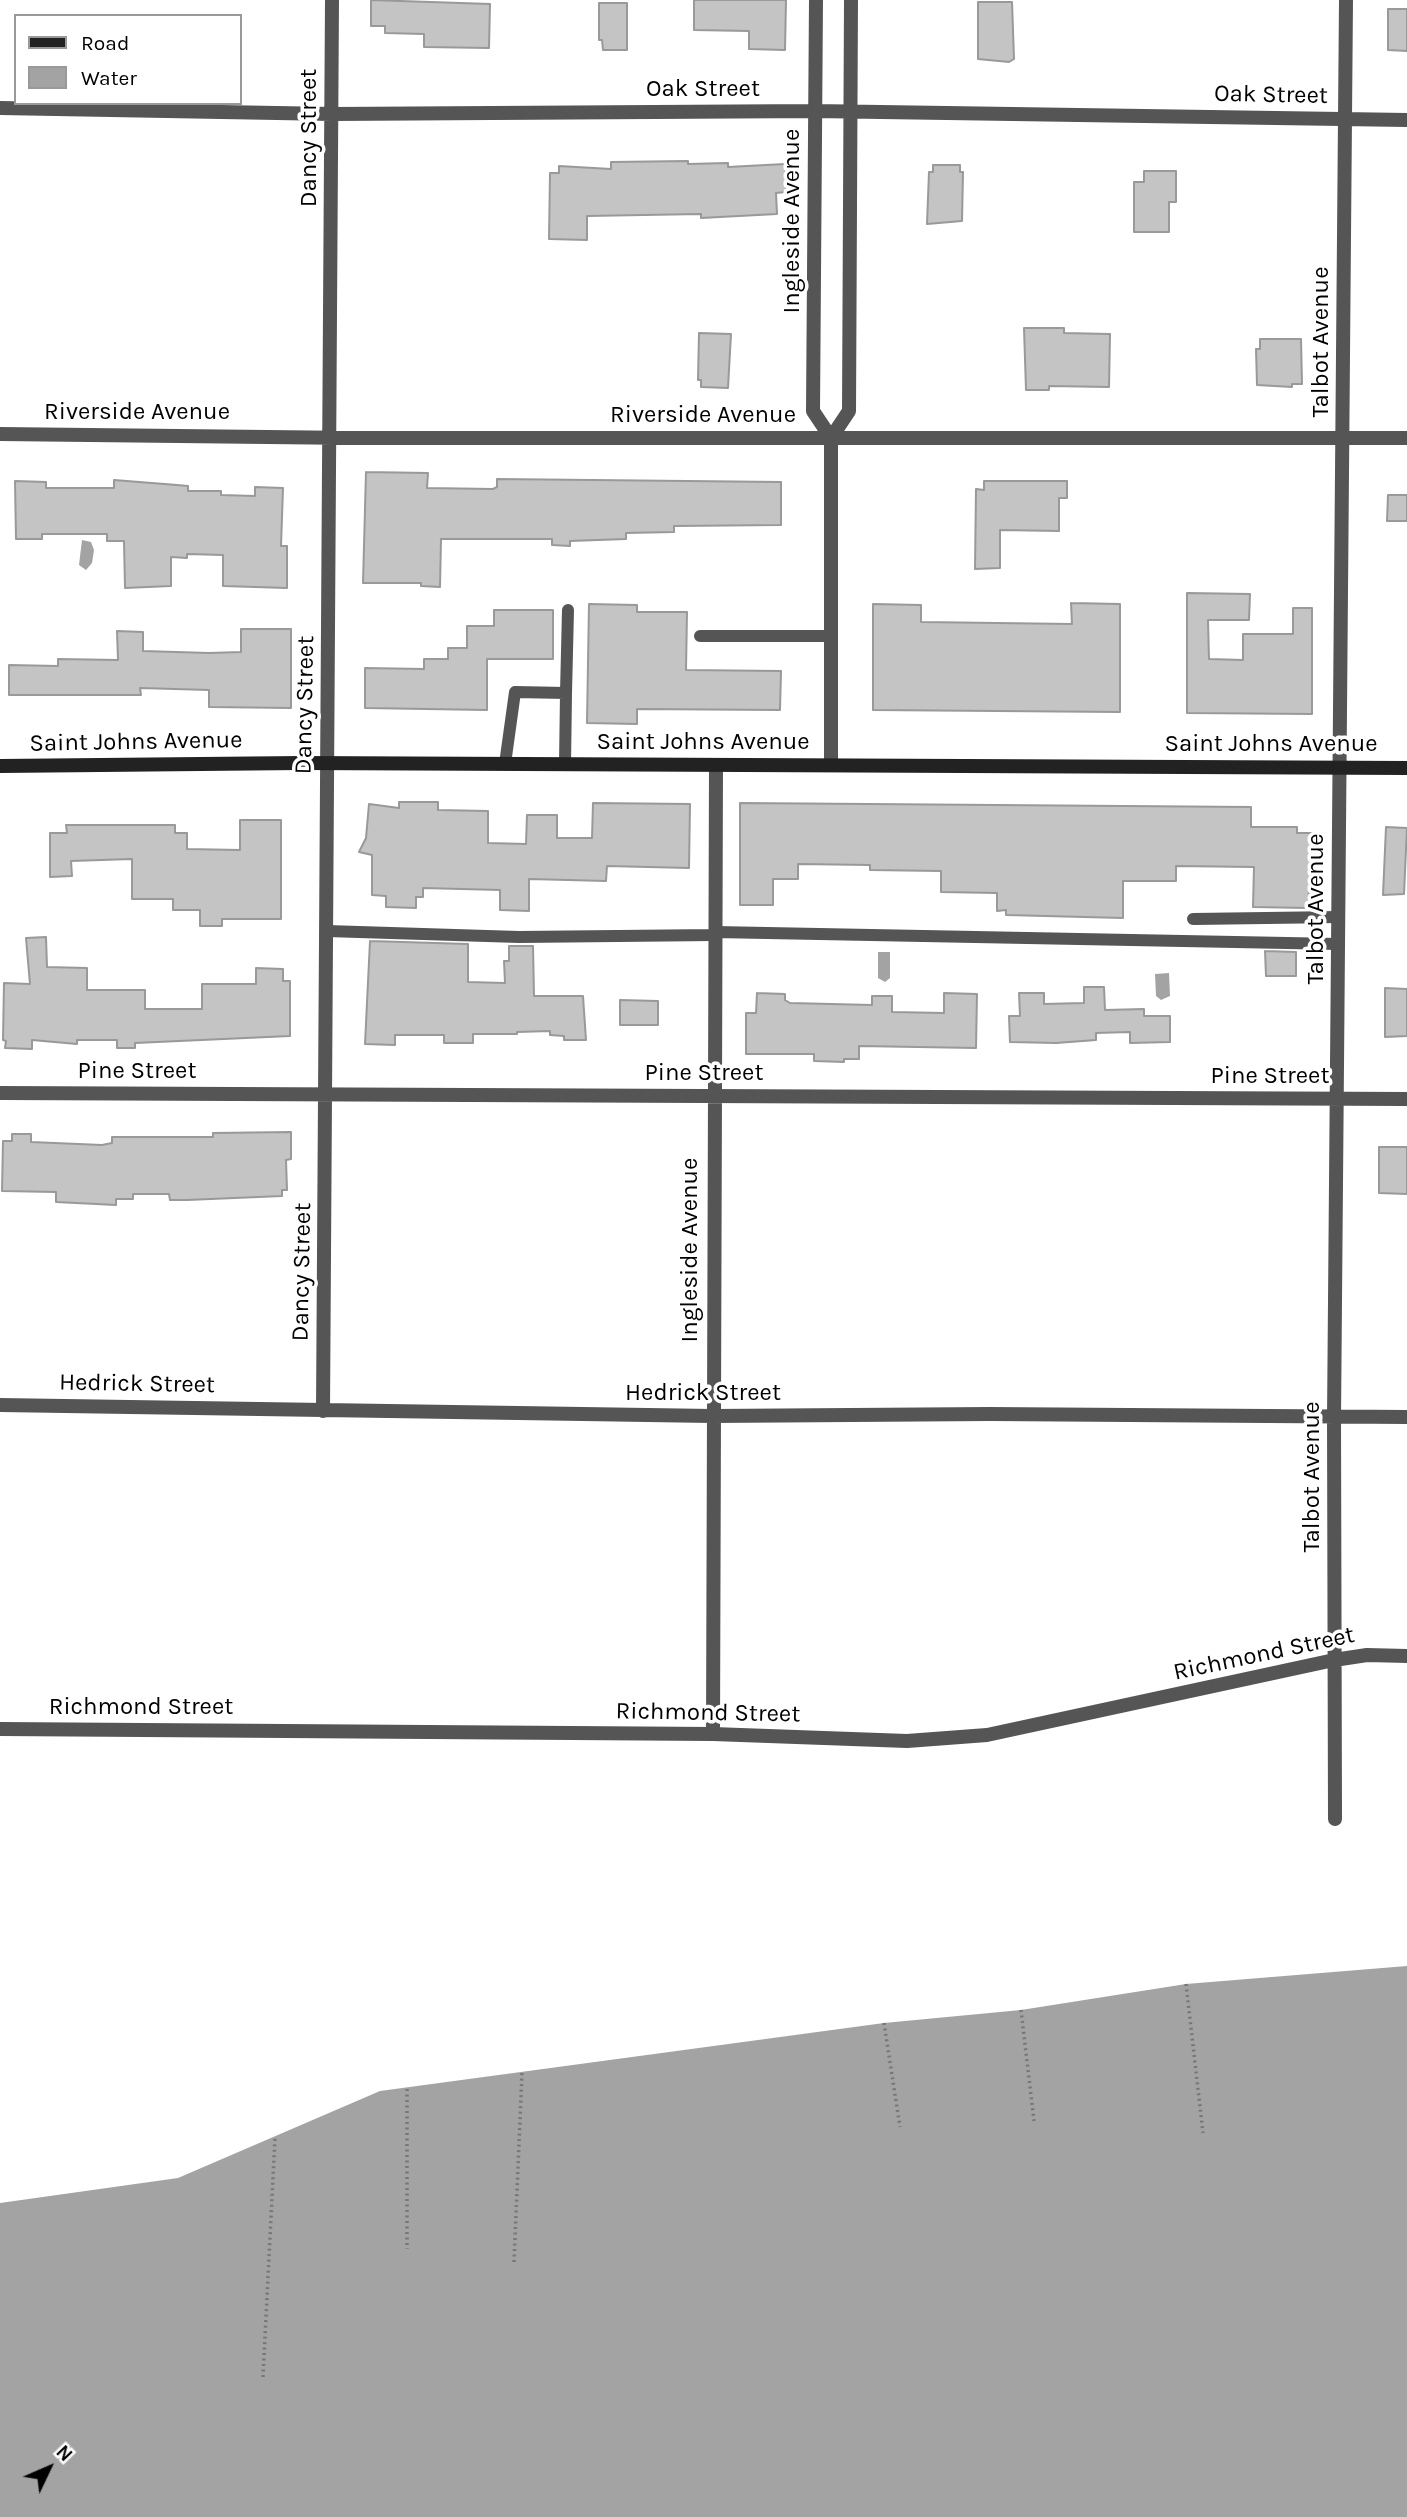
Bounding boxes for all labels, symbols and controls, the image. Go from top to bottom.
legend [14,14,242,105]
text: Road [81,31,129,55]
text: Water [81,66,137,90]
street label: Dancy Street [295,69,323,207]
street label: Oak Street [646,75,760,103]
street label: Oak Street [1214,80,1328,110]
street label: Ingleside Avenue [778,129,806,313]
street label: Talbot Avenue [1307,267,1335,417]
street label: Riverside Avenue [44,398,230,426]
street label: Riverside Avenue [610,401,796,429]
street label: Dancy Street [289,635,321,775]
street label: Saint Johns Avenue [29,726,243,758]
street label: Saint Johns Avenue [596,728,810,756]
street label: Saint Johns Avenue [1164,730,1378,758]
street label: Talbot Avenue [1302,834,1330,984]
street label: Pine Street [78,1057,196,1085]
street label: Pine Street [645,1059,763,1087]
street label: Pine Street [1211,1062,1329,1090]
street label: Ingleside Avenue [676,1158,704,1342]
street label: Dancy Street [286,1202,318,1342]
street label: Hedrick Street [59,1368,215,1400]
street label: Hedrick Street [625,1379,781,1407]
street label: Talbot Avenue [1298,1402,1326,1552]
street label: Richmond Street [1171,1621,1357,1687]
street label: Richmond Street [49,1693,233,1721]
street label: Richmond Street [615,1697,801,1729]
north arrow [14,2433,84,2503]
text: N [51,2441,77,2466]

